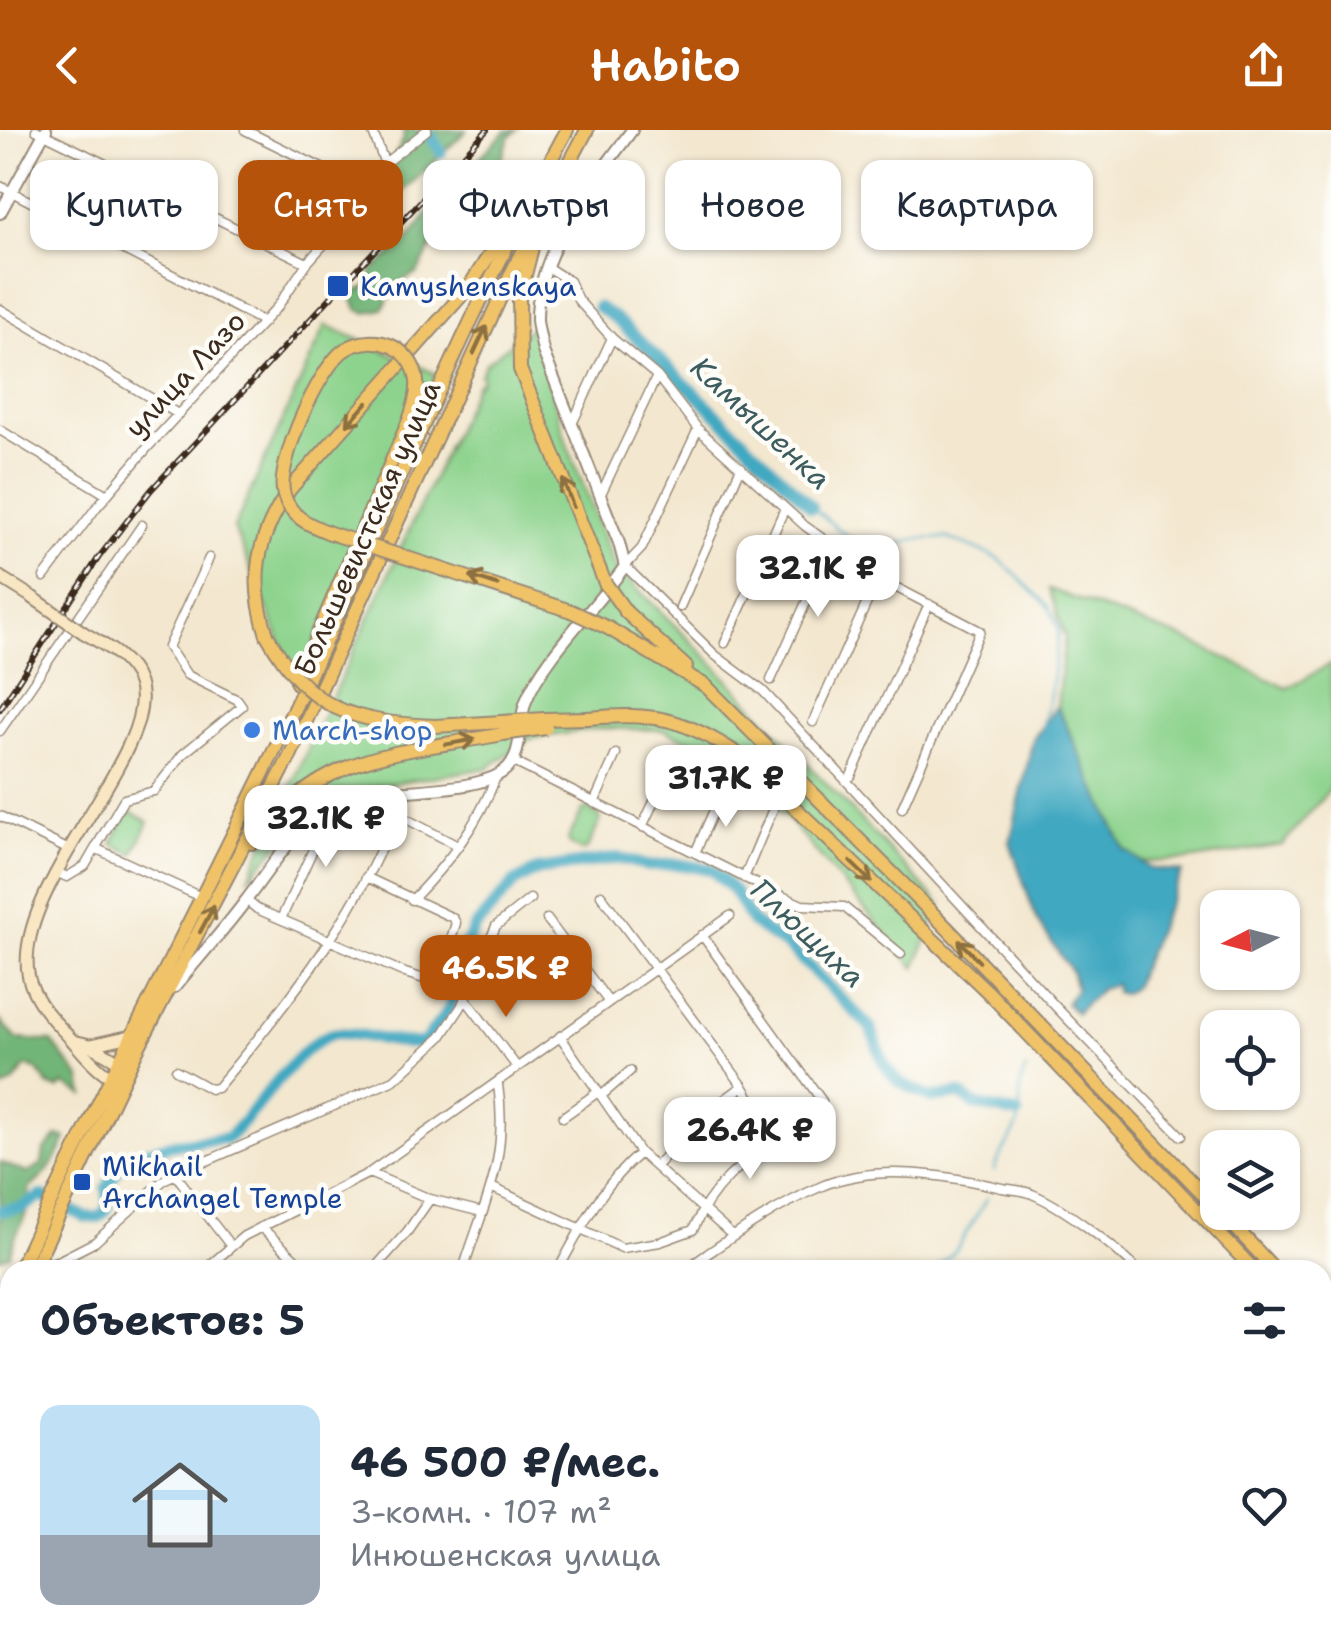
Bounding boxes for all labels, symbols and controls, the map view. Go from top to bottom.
text: Habito [590,35,741,95]
icon: back [40,38,95,93]
icon: share [1236,38,1291,93]
chip: Купить [30,160,218,250]
chip: Снять [238,160,403,250]
chip: Фильтры [423,160,645,250]
chip: Новое [665,160,841,250]
chip: Квартира [861,160,1093,250]
place label: Kamyshenskaya [360,267,577,305]
marker: Kamyshenskaya [325,273,351,299]
street label: улица Лазо [116,302,254,446]
one-way arrow [472,326,490,356]
water label: Камышенка [682,347,840,499]
street label: Большевистская улица [285,374,449,682]
one-way arrow [345,401,368,426]
one-way arrow [557,478,575,509]
pin: 32.1K ₽ [726,535,910,620]
text: 32.1K ₽ [758,546,878,589]
one-way arrow [469,571,501,589]
place label: March-shop [272,711,433,749]
marker: March-shop [241,719,263,741]
one-way arrow [443,732,476,751]
pin: 31.7K ₽ [634,745,818,830]
text: 31.7K ₽ [667,756,785,799]
pin: 32.1K ₽ [234,785,418,870]
text: 32.1K ₽ [266,796,386,839]
one-way arrow [848,860,873,884]
water label: Плющиха [742,869,874,997]
north arrow [1200,890,1300,990]
map controls [1200,890,1300,1230]
one-way arrow [198,905,217,935]
pin: 46.5K ₽ [414,935,598,1020]
one-way arrow [958,939,981,964]
text: 46.5K ₽ [442,946,570,989]
button: locate [1200,1010,1300,1110]
pin: 26.4K ₽ [658,1097,842,1182]
text: 26.4K ₽ [686,1108,814,1151]
button: layers [1200,1130,1300,1230]
place label: Mikhail Archangel Temple [102,1147,343,1217]
marker: Mikhail Archangel Temple [71,1171,93,1193]
text: Объектов: 5 [40,1292,305,1348]
icon: filters [1237,1293,1292,1348]
text: 46 500 ₽/мес. [350,1434,660,1490]
icon: home [120,1445,240,1565]
icon: heart [1237,1478,1292,1533]
text: 3-комн. · 107 m² [350,1490,612,1533]
text: Инюшенская улица [350,1533,661,1576]

